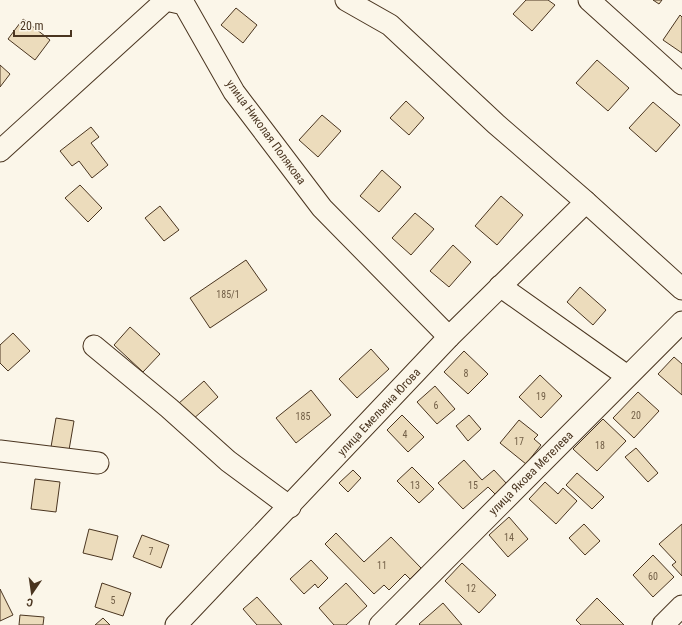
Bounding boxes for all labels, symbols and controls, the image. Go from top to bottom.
scale bar [14,12,71,38]
text: 20 m [20,19,44,33]
street label: улица Николая Полякова [223,77,309,187]
house number: 185/1 [216,289,240,300]
street label: улица Емельяна Югова [335,365,423,459]
house number: 8 [464,368,469,379]
house number: 19 [536,391,546,402]
house number: 6 [434,400,439,411]
house number: 20 [631,410,641,421]
house number: 185 [296,411,310,422]
street label: улица Якова Метелева [486,428,576,518]
house number: 4 [403,429,408,440]
house number: 17 [514,436,524,447]
house number: 18 [595,440,605,451]
house number: 13 [410,480,420,491]
house number: 15 [468,480,478,491]
house number: 14 [504,532,514,543]
house number: 7 [149,546,154,557]
house number: 11 [377,560,387,571]
house number: 60 [648,571,658,582]
north arrow [12,573,52,613]
house number: 12 [466,583,476,594]
text: С [25,595,34,609]
house number: 5 [111,595,116,606]

